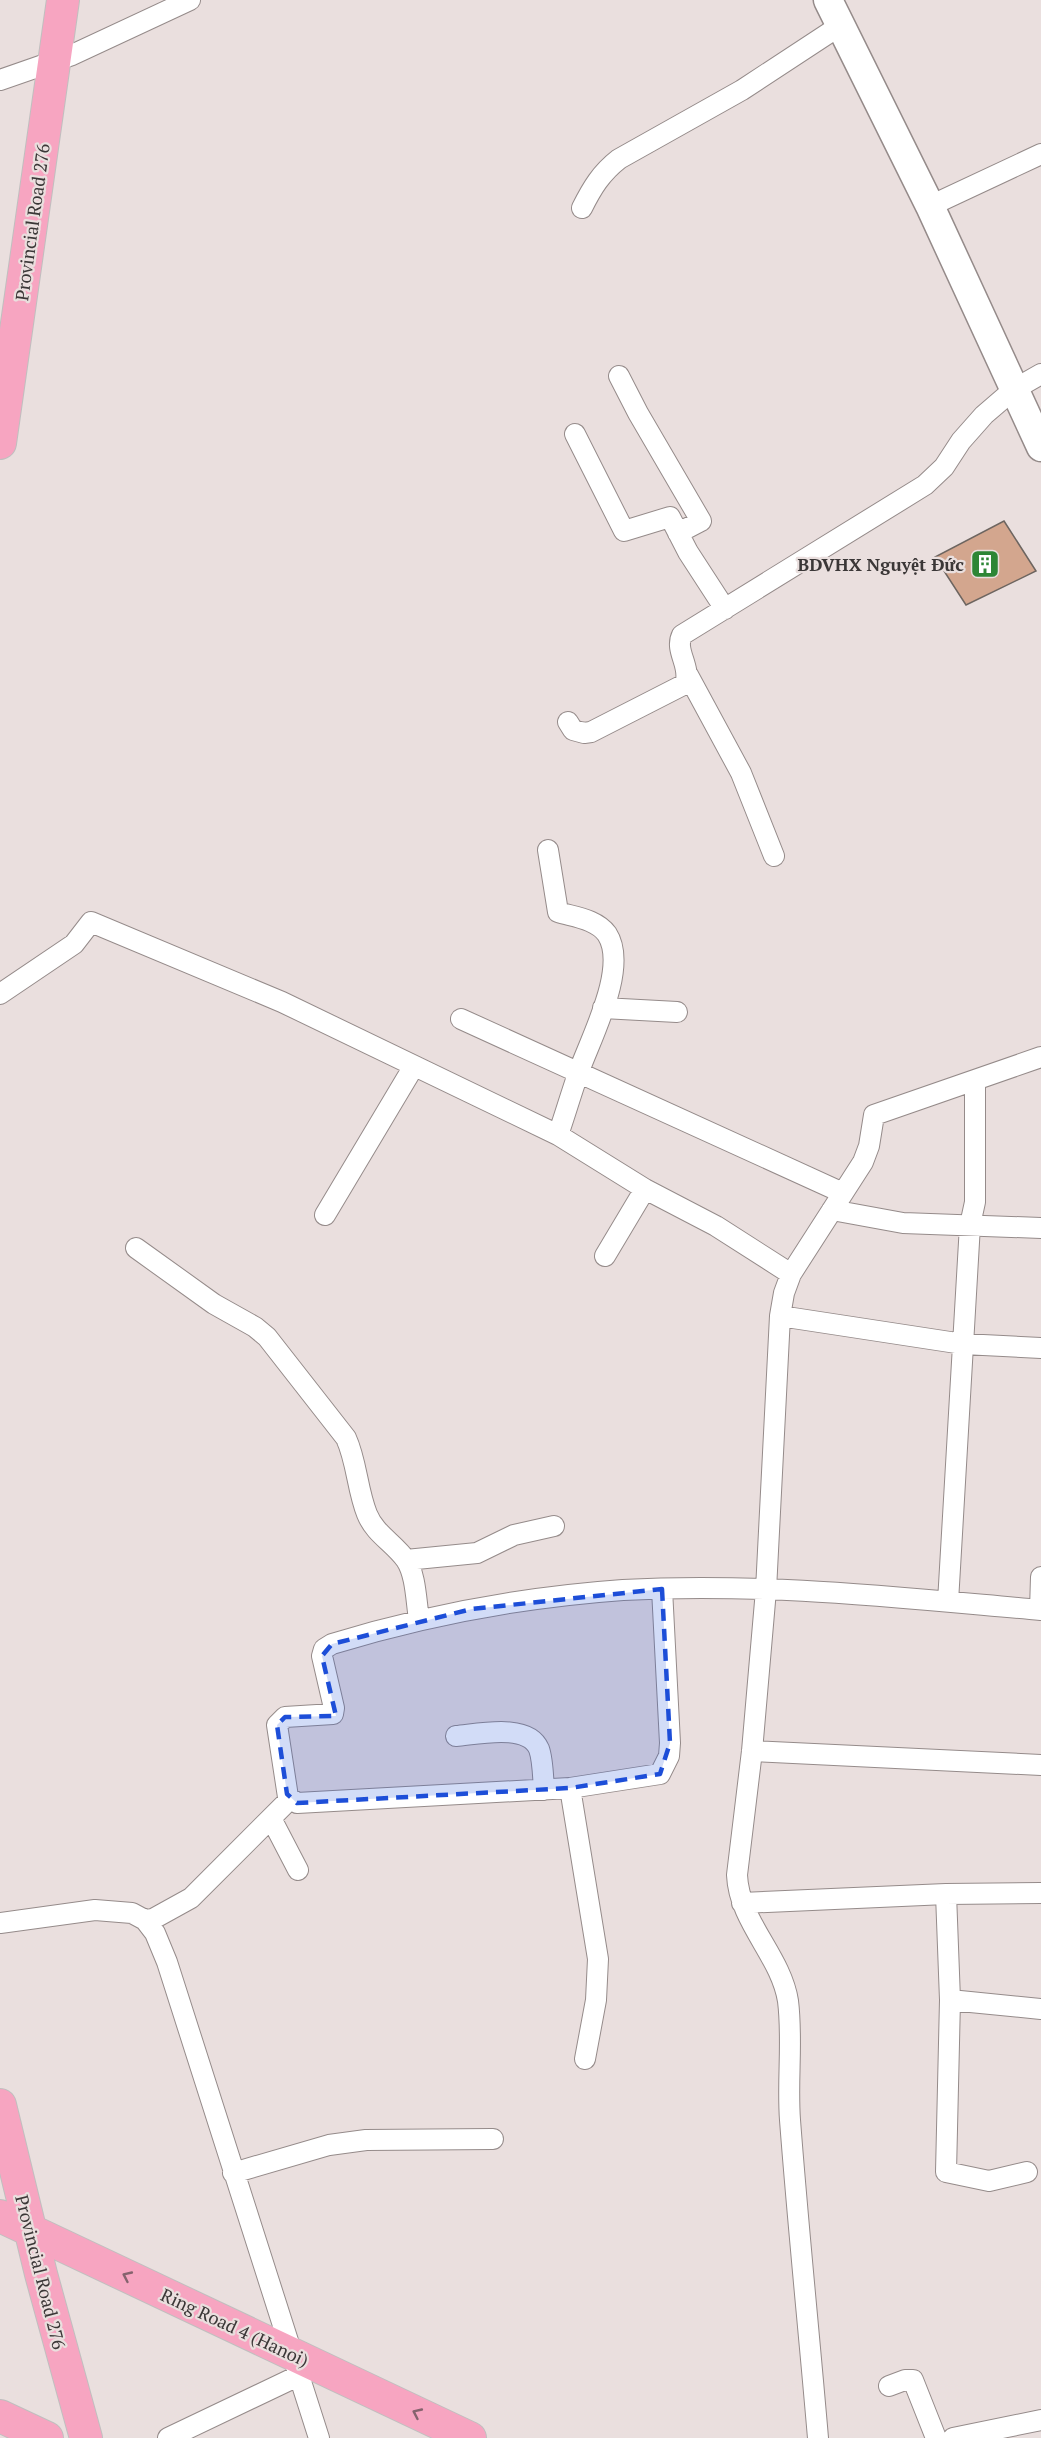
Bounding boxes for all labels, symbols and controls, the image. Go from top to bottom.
street label: Provincial Road 276 [9,141,55,302]
building icon: BDVHX Nguyệt Đức [969,548,1001,580]
place label: BDVHX Nguyệt Đức [798,552,964,576]
street label: Provincial Road 276 [10,2192,72,2352]
one-way arrow [122,2271,133,2283]
street label: Ring Road 4 (Hanoi) [157,2282,313,2372]
one-way arrow [412,2408,423,2420]

